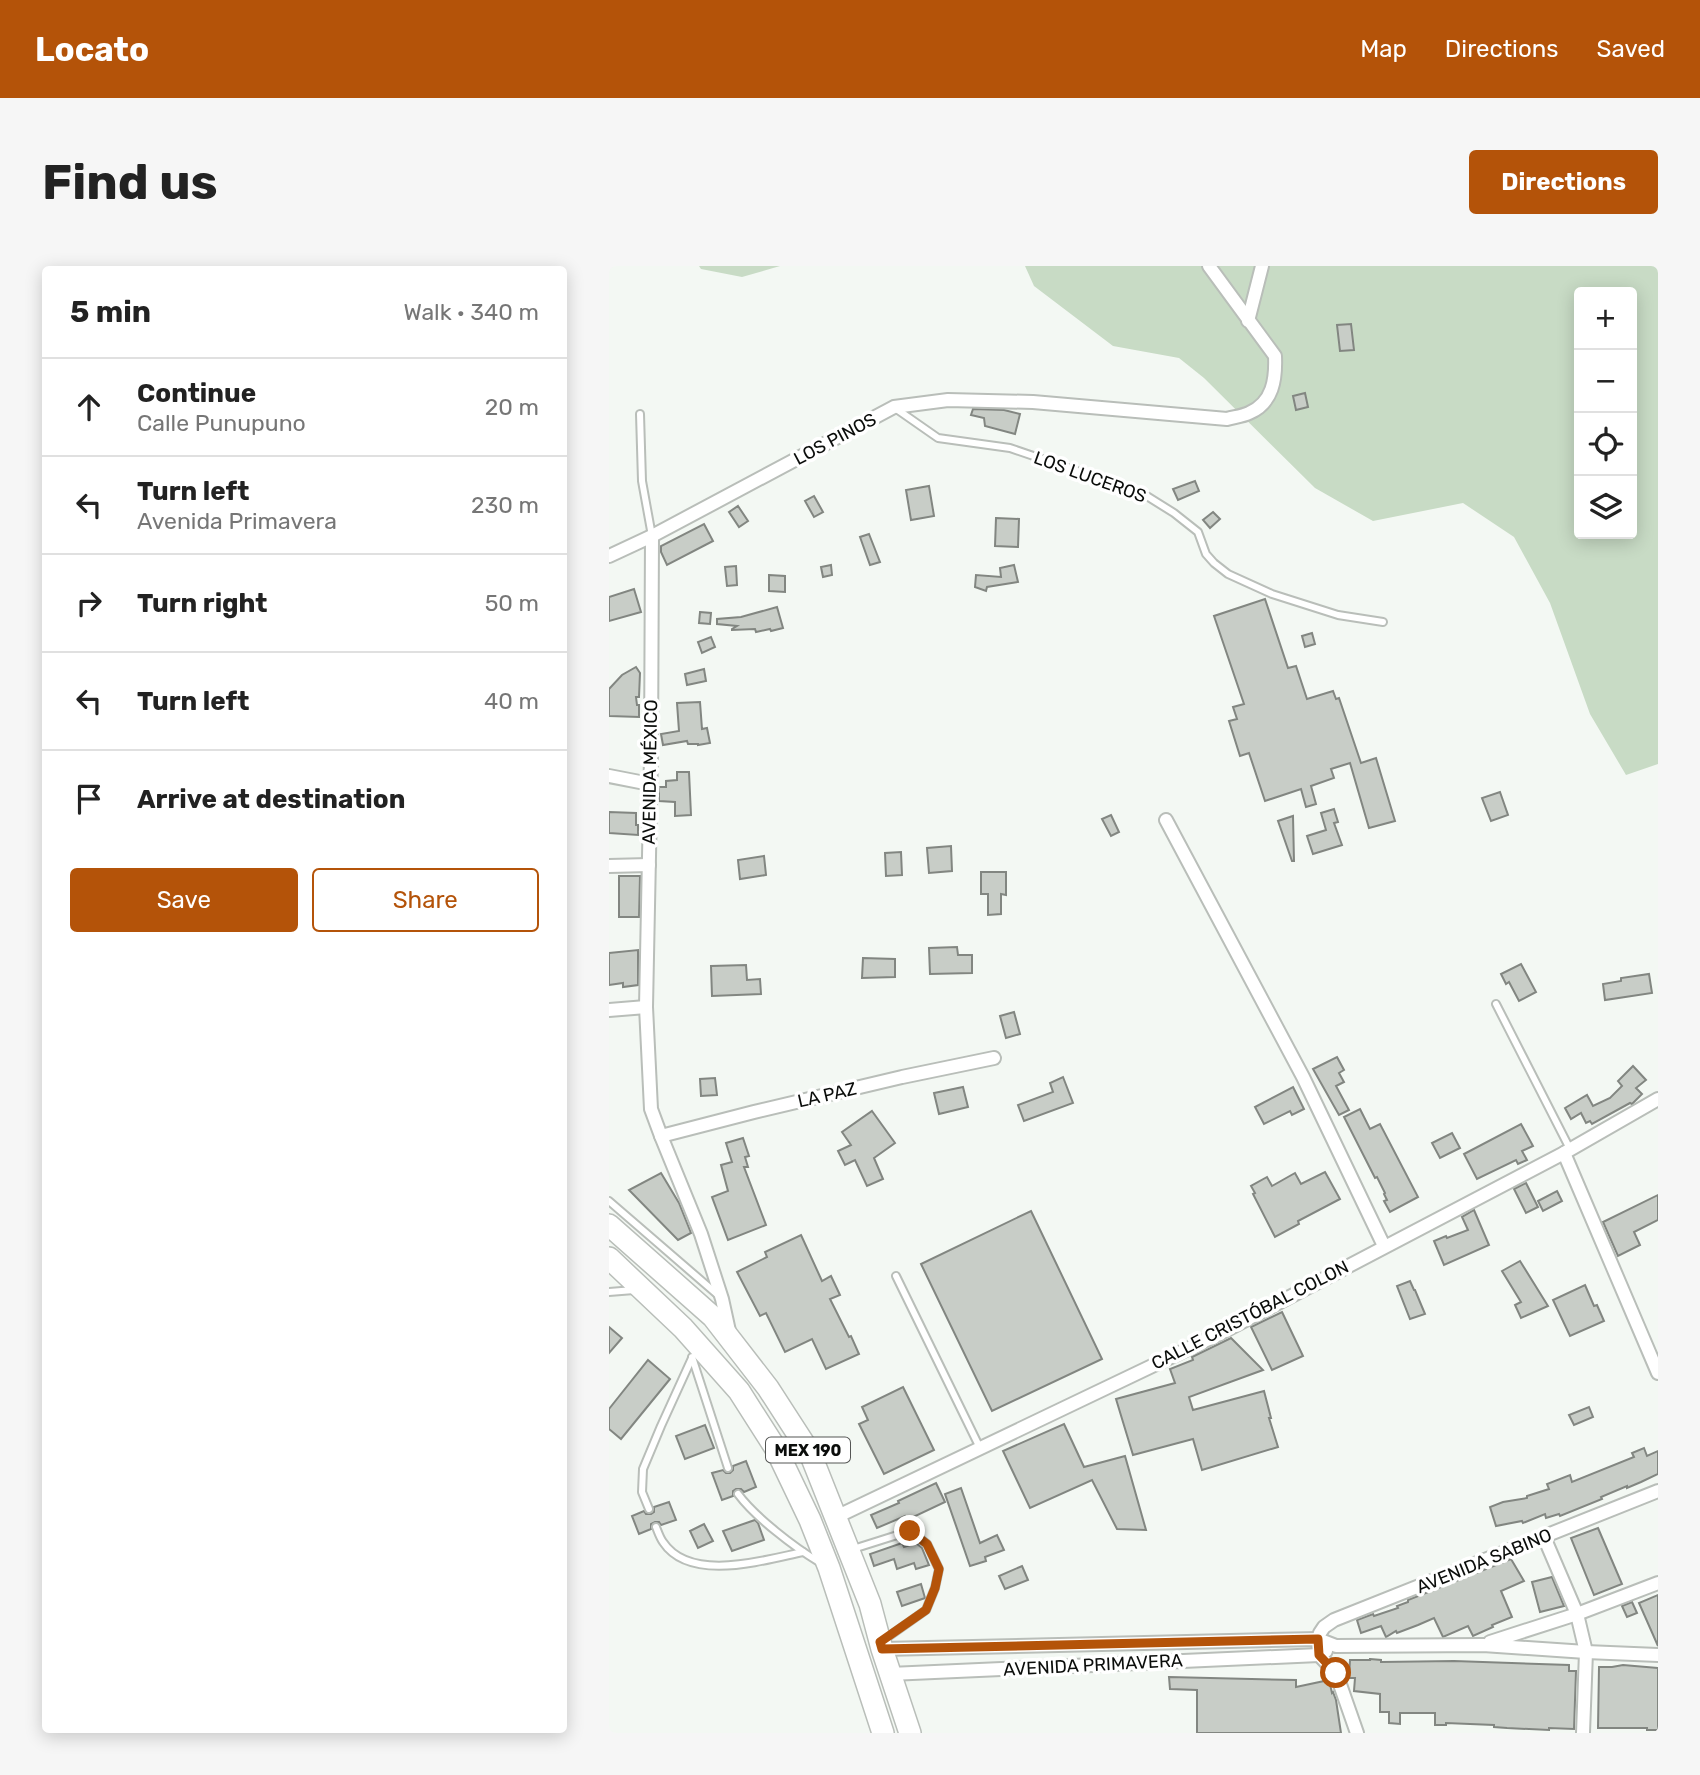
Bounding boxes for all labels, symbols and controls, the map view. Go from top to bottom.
text: Locato [35,30,149,69]
text: Map [1360,35,1407,63]
text: Directions [1445,35,1558,63]
text: Saved [1596,35,1665,63]
button: Directions [1469,150,1658,214]
text: Find us [42,153,218,211]
map controls [1574,287,1637,539]
button: + [1574,287,1637,350]
text: 5 min [70,294,151,330]
text: Walk · 340 m [404,298,539,326]
button: − [1574,350,1637,413]
text: Continue [137,378,256,409]
icon: ahead [70,388,108,426]
text: 20 m [485,393,539,421]
street label: LOS PINOS [790,408,880,470]
text: Calle Punupuno [137,409,306,437]
button: locate [1574,413,1637,476]
street label: LOS LUCEROS [1031,446,1149,508]
text: Turn left [137,476,249,507]
button: layers [1574,476,1637,539]
icon: left [70,486,108,524]
text: 230 m [471,491,539,519]
text: Avenida Primavera [137,507,337,535]
icon: right [70,584,108,622]
text: Turn right [137,588,267,619]
text: 50 m [485,589,539,617]
icon: left [70,682,108,720]
text: Turn left [137,686,249,717]
text: 40 m [484,687,539,715]
street label: AVENIDA MÉXICO [638,699,662,845]
icon: arrive [70,780,108,818]
text: Arrive at destination [137,784,405,815]
button: Save [70,868,298,932]
button: Share [312,868,539,932]
street label: LA PAZ [795,1078,859,1112]
street label: CALLE CRISTÓBAL COLON [1148,1256,1352,1374]
road number: MEX 190 [766,1438,850,1462]
route end [894,1515,925,1546]
street label: AVENIDA SABINO [1413,1524,1555,1598]
street label: AVENIDA PRIMAVERA [1003,1649,1183,1681]
route start [1320,1657,1351,1688]

